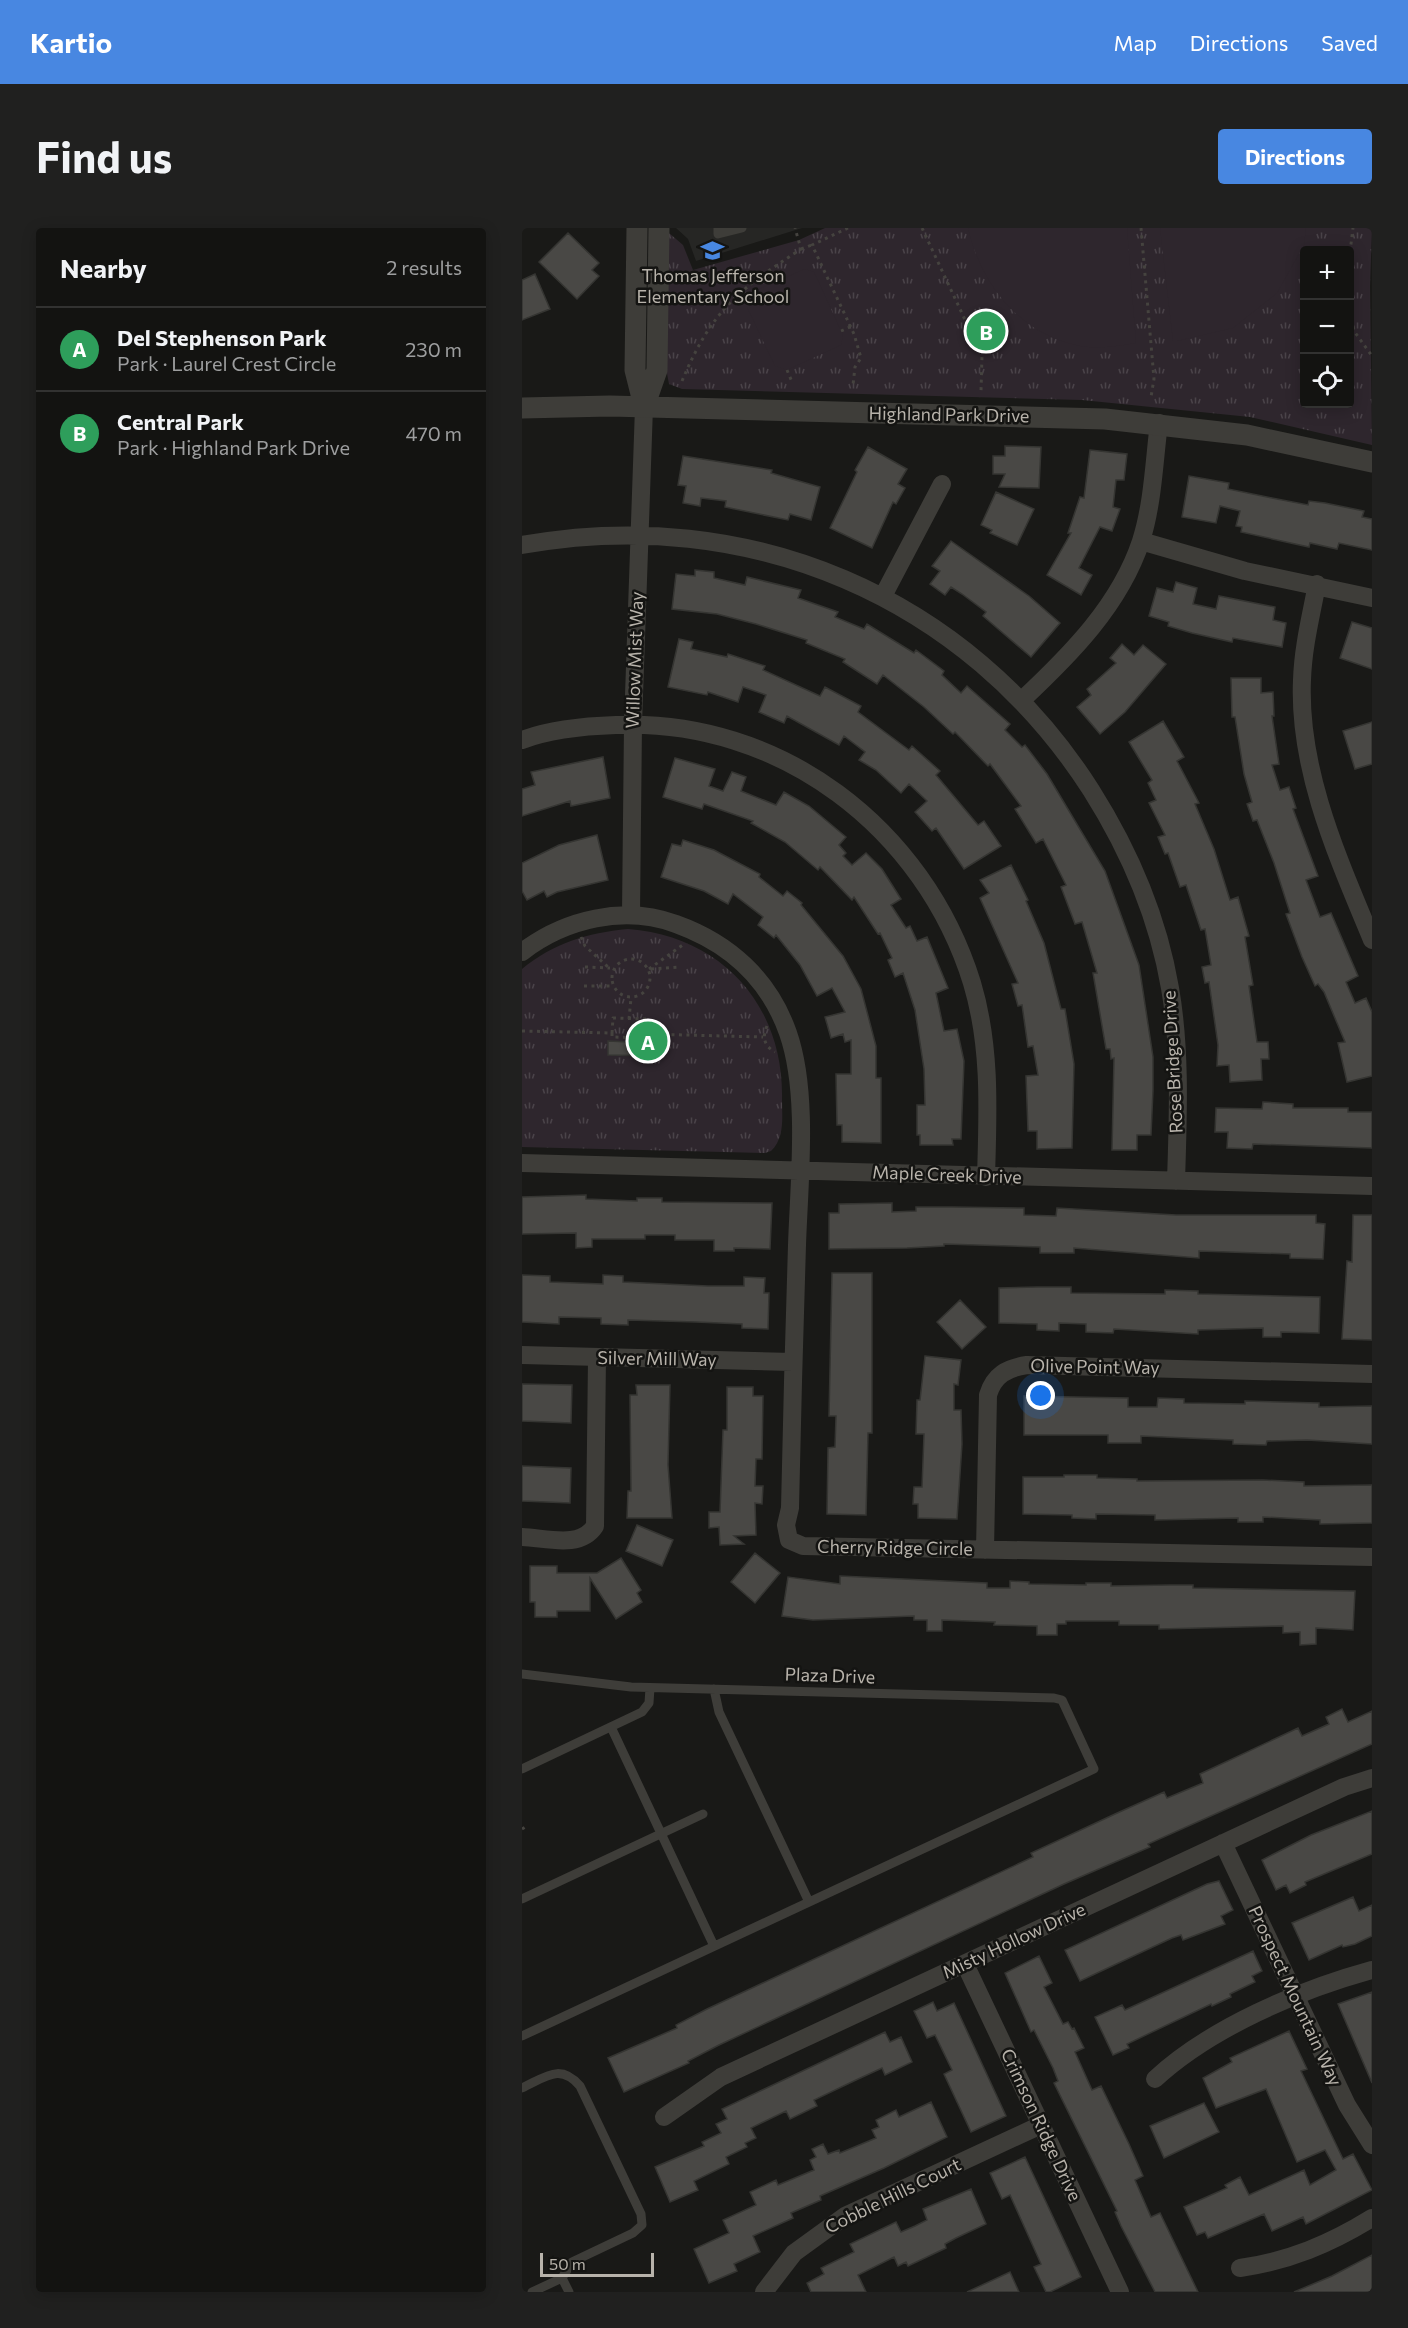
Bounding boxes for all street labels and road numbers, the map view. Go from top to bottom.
street label: Highland Park Drive [868,402,1030,426]
street label: Willow Mist Way [621,591,647,729]
street label: Rose Bridge Drive [1157,990,1187,1134]
street label: Maple Creek Drive [872,1160,1022,1188]
street label: Silver Mill Way [597,1346,717,1370]
street label: Olive Point Way [1030,1354,1160,1378]
street label: Cherry Ridge Circle [817,1535,973,1559]
street label: Plaza Drive [784,1662,876,1688]
street label: Misty Hollow Drive [939,1897,1089,1983]
street label: Prospect Mountain Way [1244,1902,1347,2089]
street label: Crimson Ridge Drive [997,2045,1087,2204]
street label: Cobble Hills Court [821,2153,964,2238]

